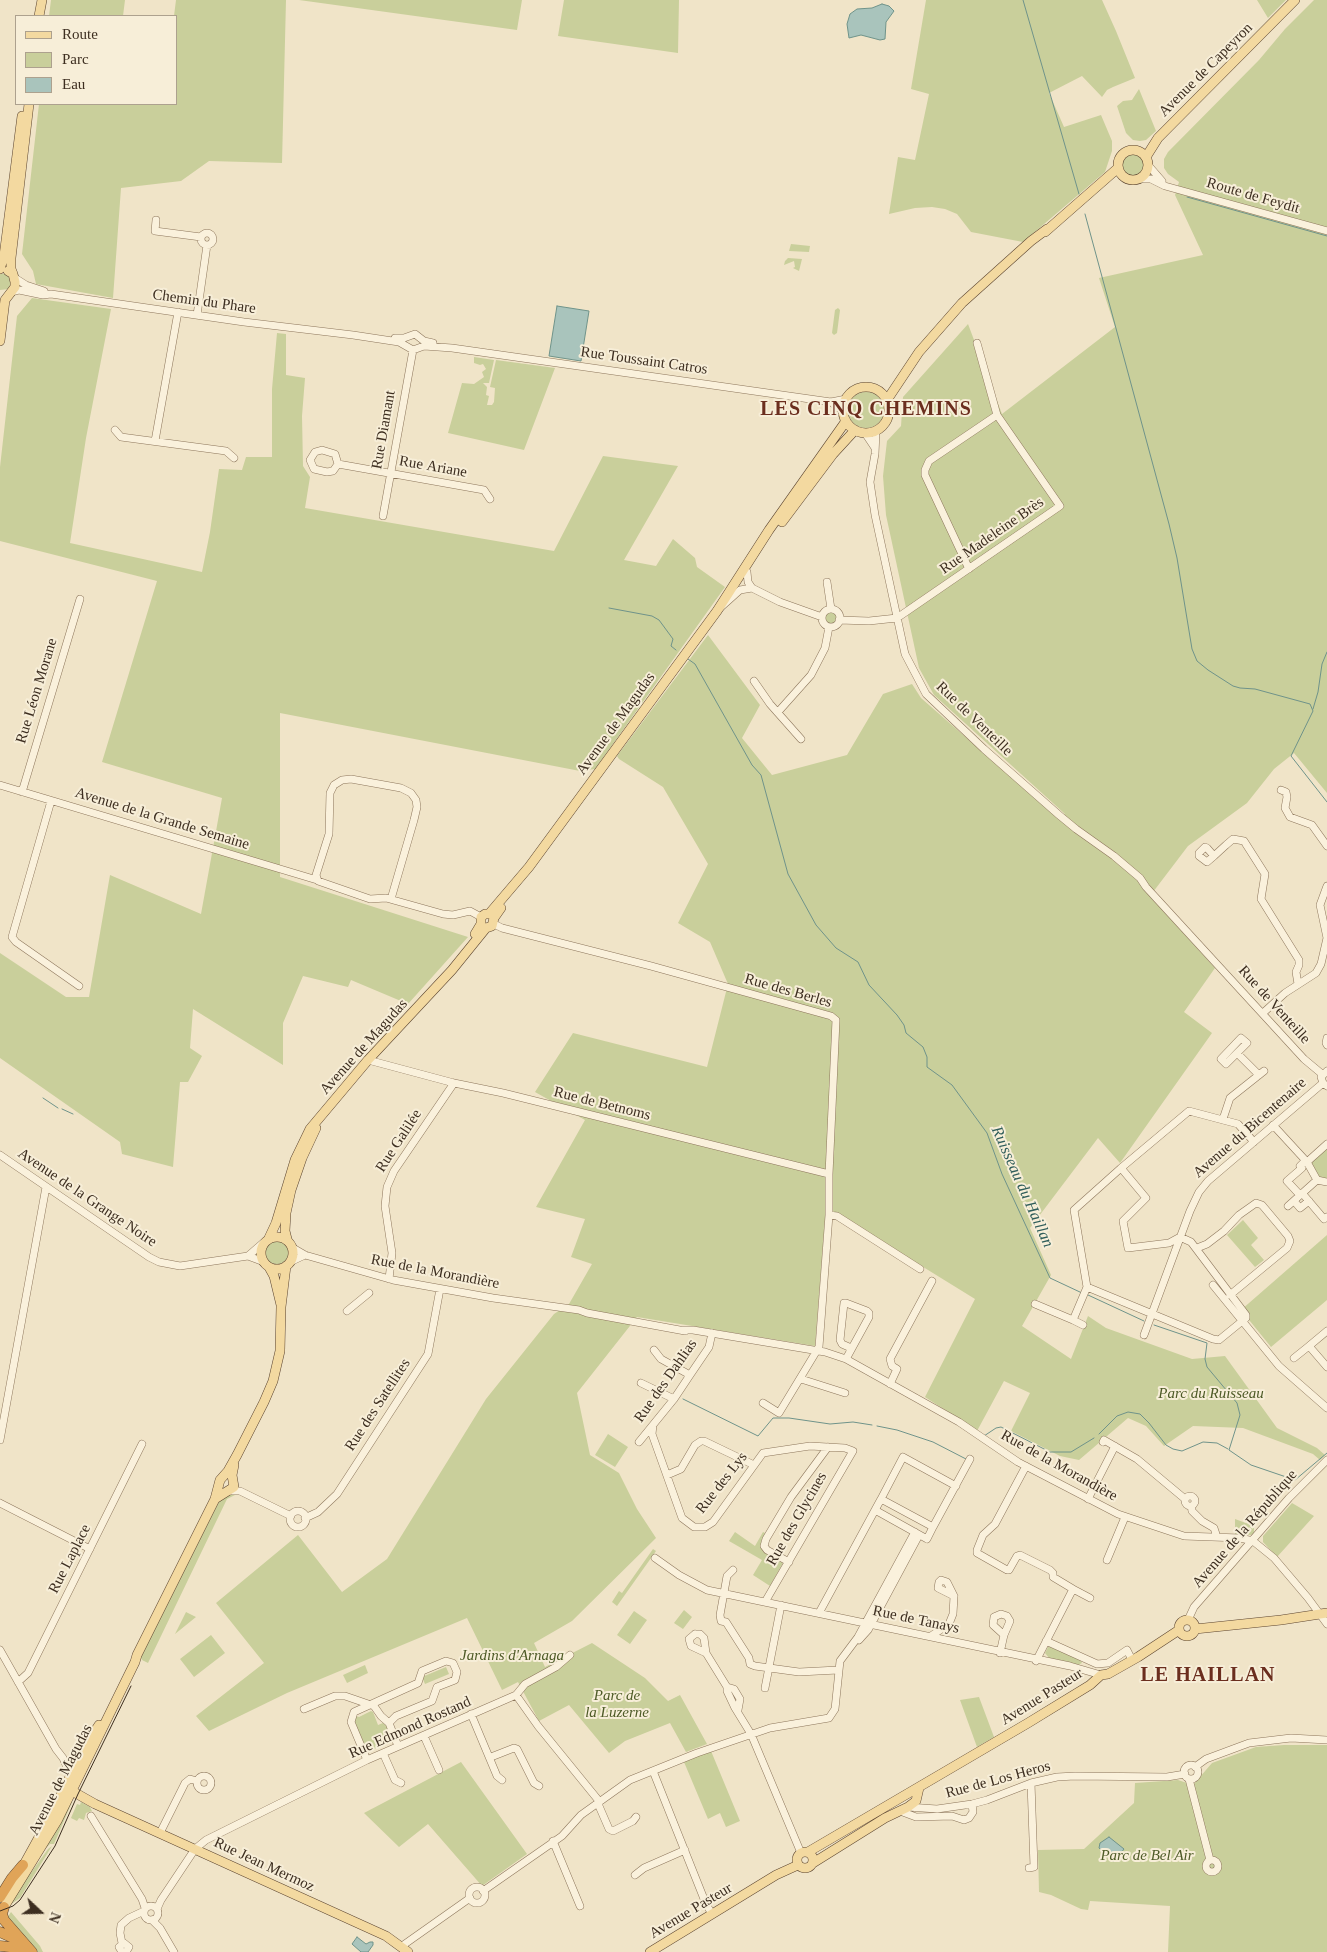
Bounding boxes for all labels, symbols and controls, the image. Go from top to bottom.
legend [15,15,178,105]
street label: Avenue de Capeyron [1155,19,1257,121]
text: Route [62,26,98,42]
text: Parc [62,51,89,67]
text: Eau [62,76,85,92]
street label: Route de Feydit [1204,174,1302,218]
street label: Chemin du Phare [151,286,257,318]
street label: Rue Toussaint Catros [579,343,709,379]
street label: Rue Diamant [368,389,400,471]
district label: LES CINQ CHEMINS [758,398,974,422]
street label: Rue Ariane [398,452,468,482]
street label: Rue Madeleine Brès [937,494,1047,578]
street label: Rue Léon Morane [12,636,62,746]
street label: Avenue de Magudas [573,669,659,779]
street label: Rue de Venteille [932,678,1016,760]
street label: Avenue de la Grande Semaine [73,784,251,854]
street label: Rue de Venteille [1234,962,1314,1048]
street label: Rue des Berles [742,970,834,1012]
street label: Avenue de Magudas [316,996,412,1098]
street label: Avenue du Bicentenaire [1190,1074,1310,1182]
street label: Rue de Betnoms [552,1083,652,1125]
street label: Rue Galilée [372,1106,426,1176]
water label: Ruisseau du Haillan [987,1123,1057,1251]
street label: Avenue de la Grange Noire [14,1145,160,1251]
street label: Rue de la Morandière [369,1251,501,1293]
street label: Rue des Dahlias [631,1336,701,1426]
street label: Rue des Satellites [341,1355,415,1455]
park label: Parc du Ruisseau [1158,1385,1264,1403]
street label: Rue de la Morandière [998,1427,1120,1505]
street label: Rue des Lys [692,1449,752,1517]
street label: Avenue de la République [1189,1466,1301,1592]
street label: Rue des Glycines [763,1469,831,1569]
street label: Rue Laplace [45,1521,95,1597]
street label: Rue de Tanays [871,1602,961,1638]
park label: Jardins d'Arnaga [460,1647,564,1665]
district label: LE HAILLAN [1139,1664,1277,1688]
street label: Avenue Pasteur [998,1665,1086,1729]
park label: Parc de la Luzerne [585,1687,649,1722]
street label: Rue Edmond Rostand [346,1693,474,1763]
street label: Avenue de Magudas [25,1721,97,1839]
street label: Rue de Los Heros [944,1757,1052,1803]
street label: Rue Jean Mermoz [211,1834,317,1896]
park label: Parc de Bel Air [1100,1847,1194,1865]
street label: Avenue Pasteur [646,1879,736,1943]
north arrow [15,1887,65,1937]
text: N [46,1910,63,1925]

